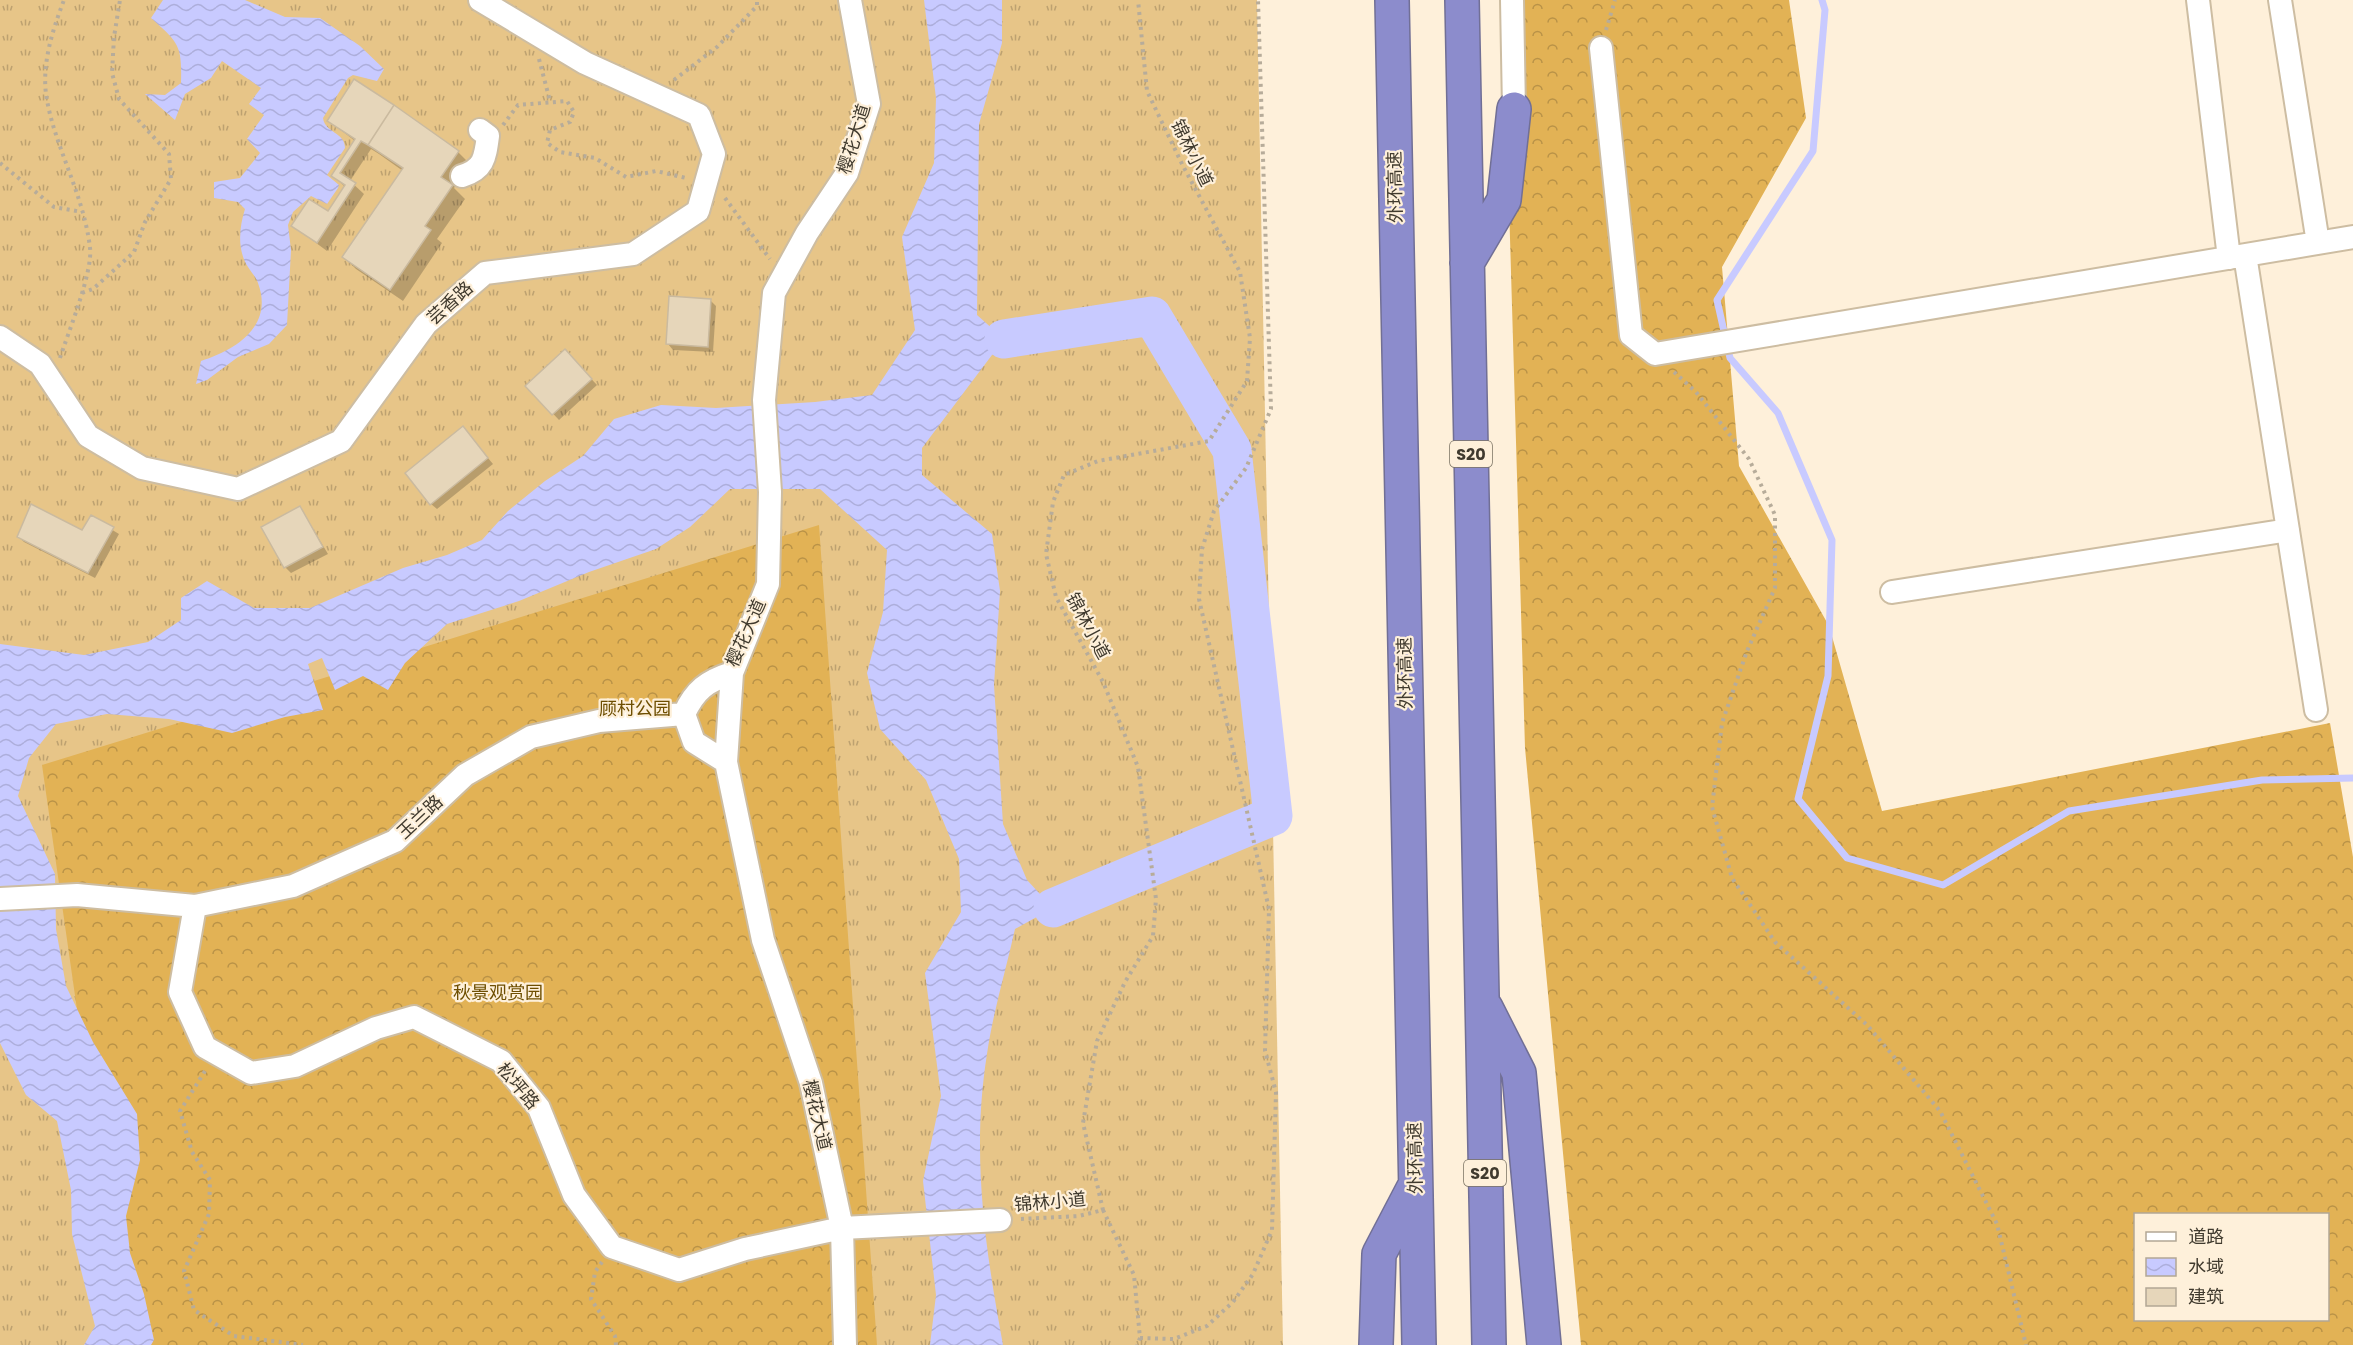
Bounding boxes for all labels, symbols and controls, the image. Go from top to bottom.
street label: 樱花大道 [831,101,876,177]
street label: 锦林小道 [1165,115,1219,191]
street label: 外环高速 [1381,151,1408,223]
street label: 芸香路 [421,275,478,330]
road number: S20 [1450,441,1492,467]
street label: 锦林小道 [1061,588,1116,663]
street label: 樱花大道 [719,595,772,671]
street label: 外环高速 [1391,637,1418,709]
park label: 顾村公园 [599,696,671,721]
street label: 玉兰路 [391,789,448,844]
park label: 秋景观赏园 [453,980,543,1005]
street label: 松坪路 [491,1057,545,1114]
street label: 樱花大道 [797,1077,838,1153]
street label: 外环高速 [1401,1122,1428,1194]
road number: S20 [1464,1160,1506,1186]
street label: 锦林小道 [1013,1186,1087,1217]
legend [2134,1213,2329,1321]
text: 道路 [2188,1224,2224,1249]
text: 水域 [2188,1254,2224,1279]
text: 建筑 [2188,1284,2224,1309]

